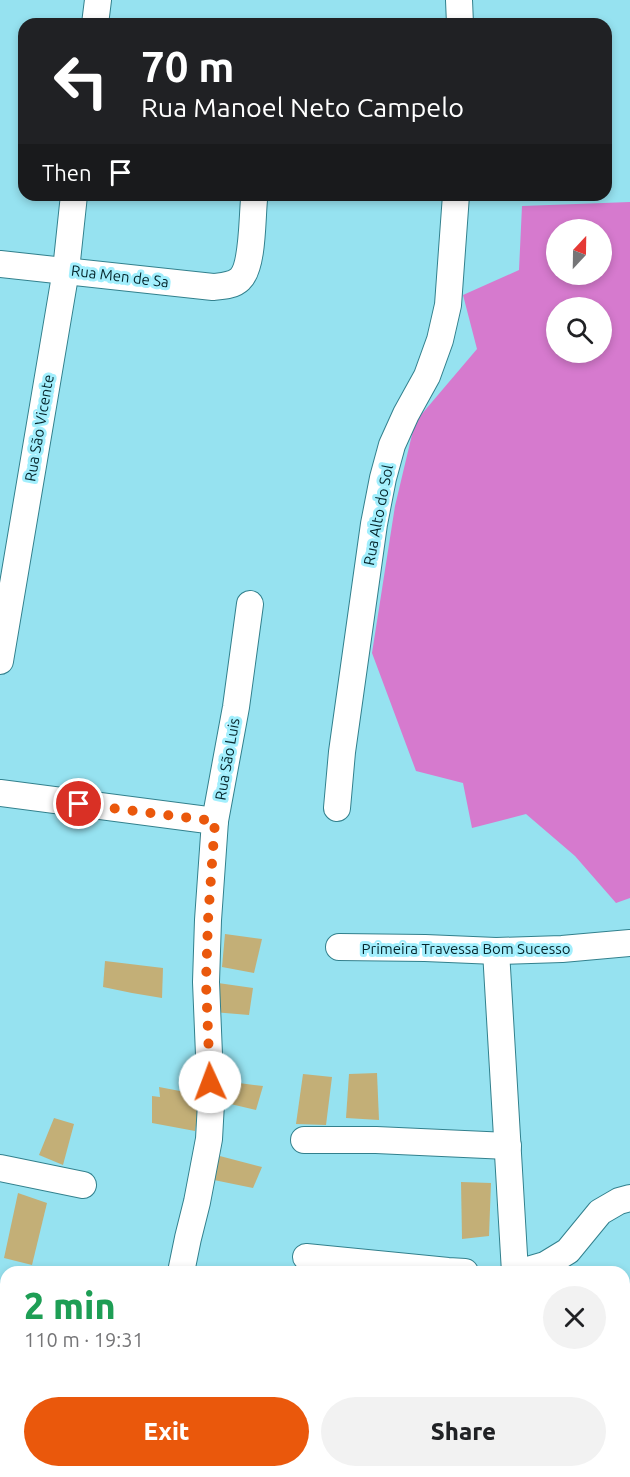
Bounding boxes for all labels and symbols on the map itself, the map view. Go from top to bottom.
north arrow [546,219,612,285]
street label: Rua Men de Sa [70,262,170,290]
street label: Rua São Vicente [21,373,57,483]
street label: Rua Alto do Sol [360,463,396,567]
street label: Rua São Luis [211,717,243,801]
pin [53,778,104,829]
street label: Primeira Travessa Bom Sucesso [361,940,571,957]
position arrow [178,1050,242,1114]

